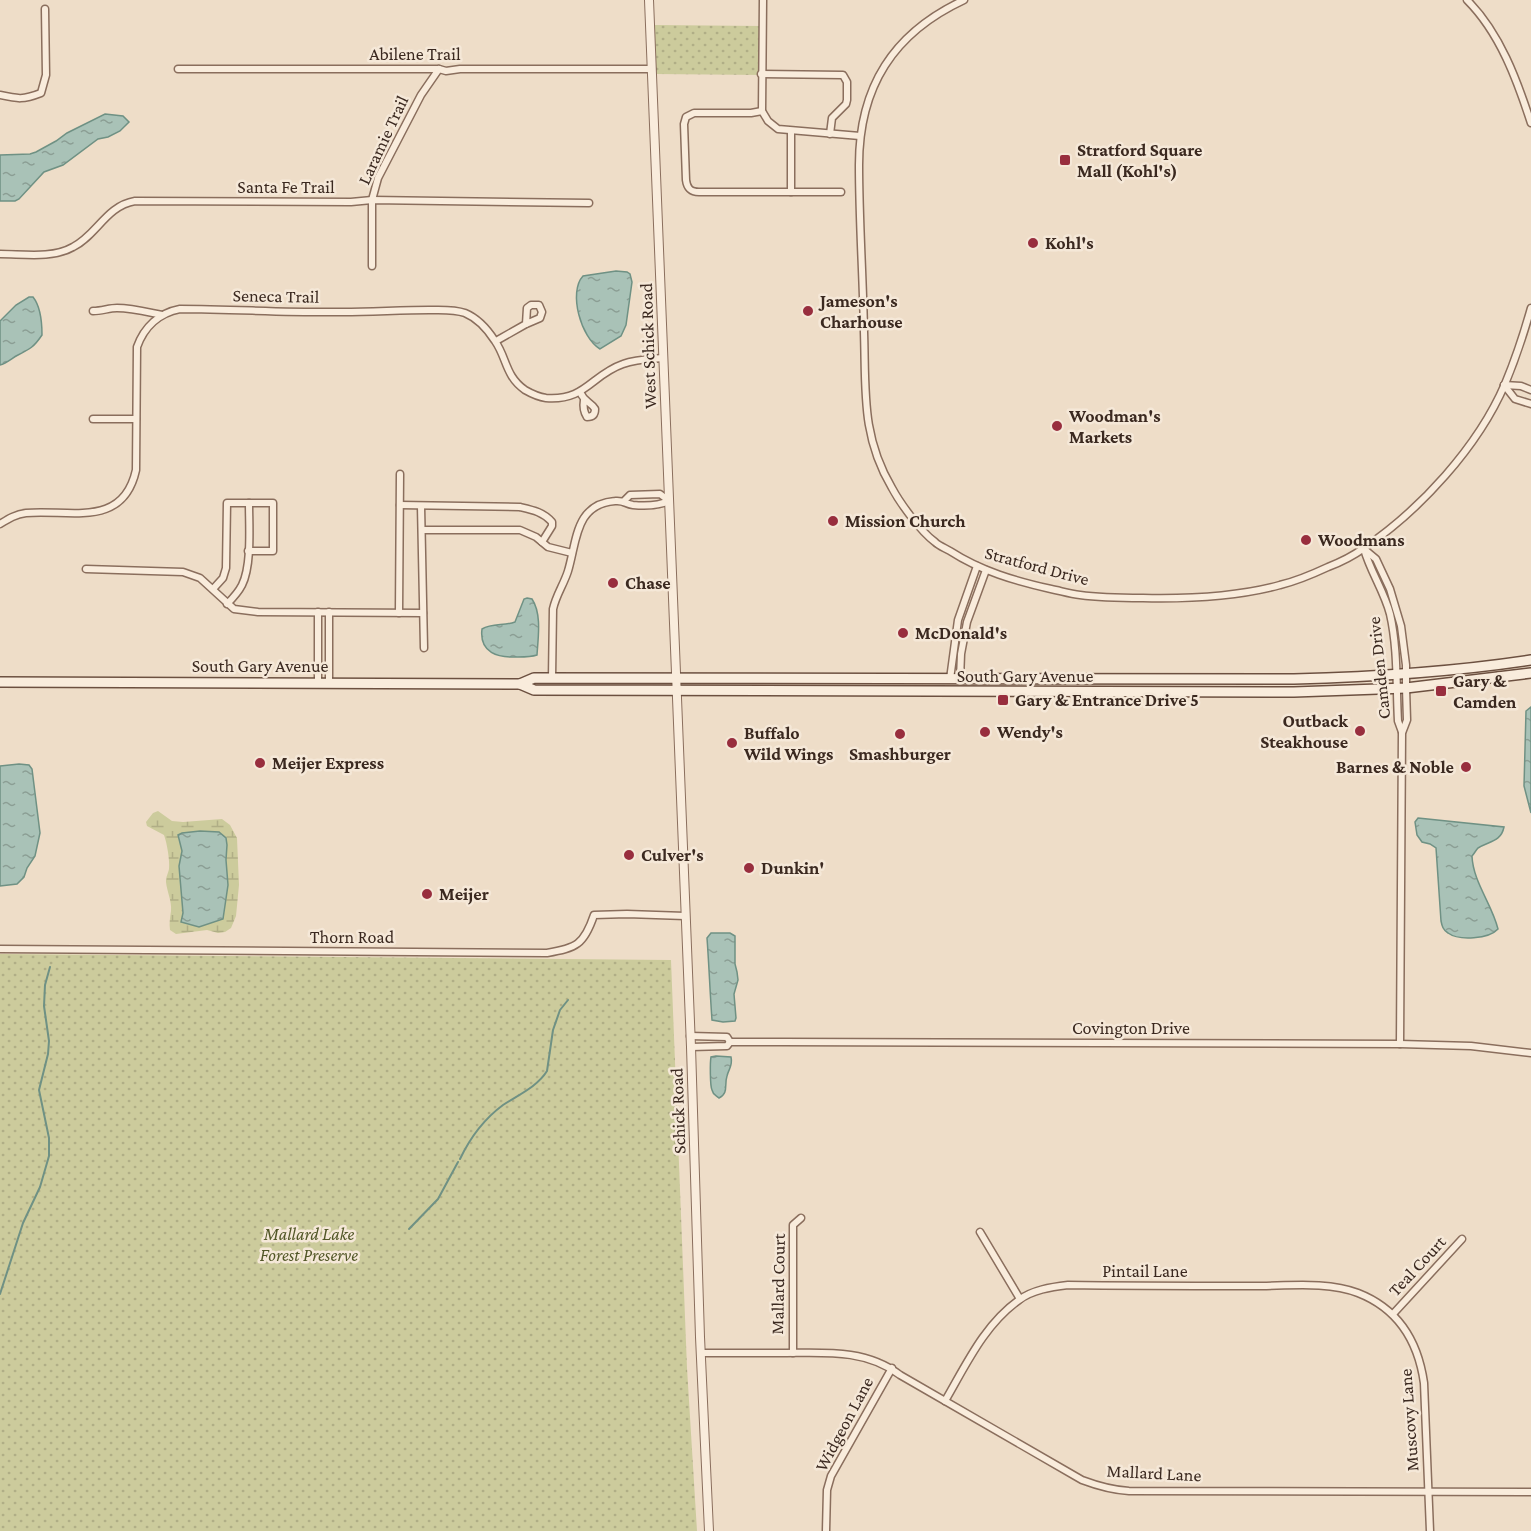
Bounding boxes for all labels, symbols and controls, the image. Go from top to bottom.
street label: Abilene Trail [369,44,461,64]
street label: Laramie Trail [354,92,412,188]
place label: Stratford Square Mall (Kohl's) [1077,140,1202,182]
marker: Stratford Square Mall (Kohl's) [1058,153,1072,167]
street label: Santa Fe Trail [237,177,335,197]
place label: Kohl's [1045,233,1094,253]
marker: Kohl's [1026,236,1040,250]
street label: West Schick Road [636,282,660,409]
street label: Seneca Trail [232,285,320,307]
place label: Jameson's Charhouse [818,291,903,332]
marker: Jameson's Charhouse [801,304,815,318]
place label: Woodman's Markets [1068,406,1161,447]
marker: Woodman's Markets [1050,419,1064,433]
place label: Mission Church [845,511,966,531]
marker: Mission Church [826,514,840,528]
place label: Woodmans [1317,530,1405,550]
marker: Woodmans [1299,533,1313,547]
street label: Stratford Drive [983,543,1091,590]
place label: Chase [625,573,671,593]
marker: Chase [606,576,620,590]
street label: Camden Drive [1364,616,1394,720]
place label: McDonald's [915,623,1007,643]
marker: McDonald's [896,626,910,640]
street label: South Gary Avenue [192,656,328,676]
street label: South Gary Avenue [957,666,1093,686]
place label: Gary & Camden [1453,671,1517,712]
marker: Gary & Camden [1434,684,1448,698]
place label: Gary & Entrance Drive 5 [1015,690,1199,710]
marker: Gary & Entrance Drive 5 [996,693,1010,707]
place label: Outback Steakhouse [1260,711,1348,752]
place label: Wendy's [996,722,1063,742]
place label: Buffalo Wild Wings [743,723,833,764]
marker: Outback Steakhouse [1353,724,1367,738]
marker: Wendy's [978,725,992,739]
marker: Smashburger [893,727,907,741]
marker: Buffalo Wild Wings [725,736,739,750]
place label: Smashburger [849,744,951,764]
place label: Meijer Express [272,753,384,774]
marker: Meijer Express [253,756,267,770]
place label: Barnes & Noble [1336,757,1454,777]
marker: Barnes & Noble [1459,760,1473,774]
place label: Culver's [641,845,704,865]
marker: Culver's [622,848,636,862]
place label: Dunkin' [761,858,824,878]
marker: Dunkin' [742,861,756,875]
place label: Meijer [439,884,489,905]
marker: Meijer [420,887,434,901]
street label: Thorn Road [310,927,395,947]
street label: Covington Drive [1072,1018,1190,1038]
street label: Schick Road [666,1067,689,1154]
park label: Mallard Lake Forest Preserve [260,1224,358,1265]
street label: Teal Court [1384,1231,1451,1300]
street label: Mallard Court [767,1232,789,1335]
street label: Pintail Lane [1102,1261,1188,1281]
street label: Muscovy Lane [1395,1368,1423,1472]
street label: Widgeon Lane [811,1373,877,1475]
street label: Mallard Lane [1106,1461,1202,1485]

